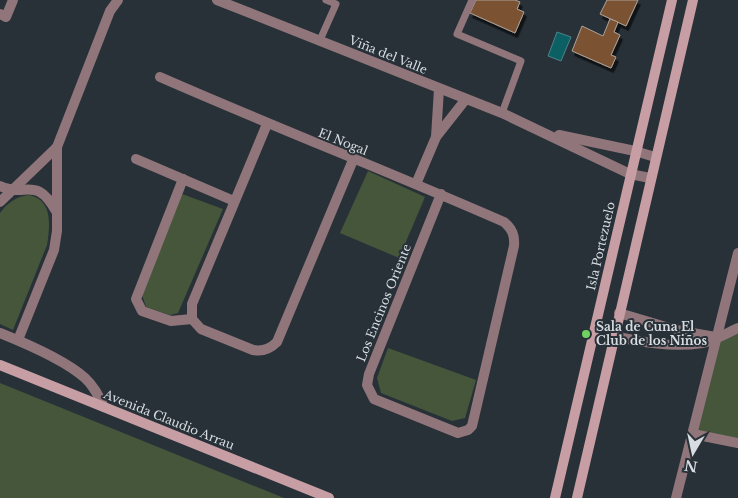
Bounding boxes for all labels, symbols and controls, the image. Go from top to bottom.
street label: Viña del Valle [346,32,430,77]
street label: El Nogal [316,125,370,158]
street label: Isla Portezuelo [583,200,618,292]
street label: Los Encinos Oriente [353,242,414,364]
place label: Sala de Cuna El Club de los Niños [596,319,708,348]
marker: Sala de Cuna El Club de los Niños [580,328,592,340]
street label: Avenida Claudio Arrau [101,386,237,453]
north arrow [668,428,718,478]
text: N [683,456,699,476]

